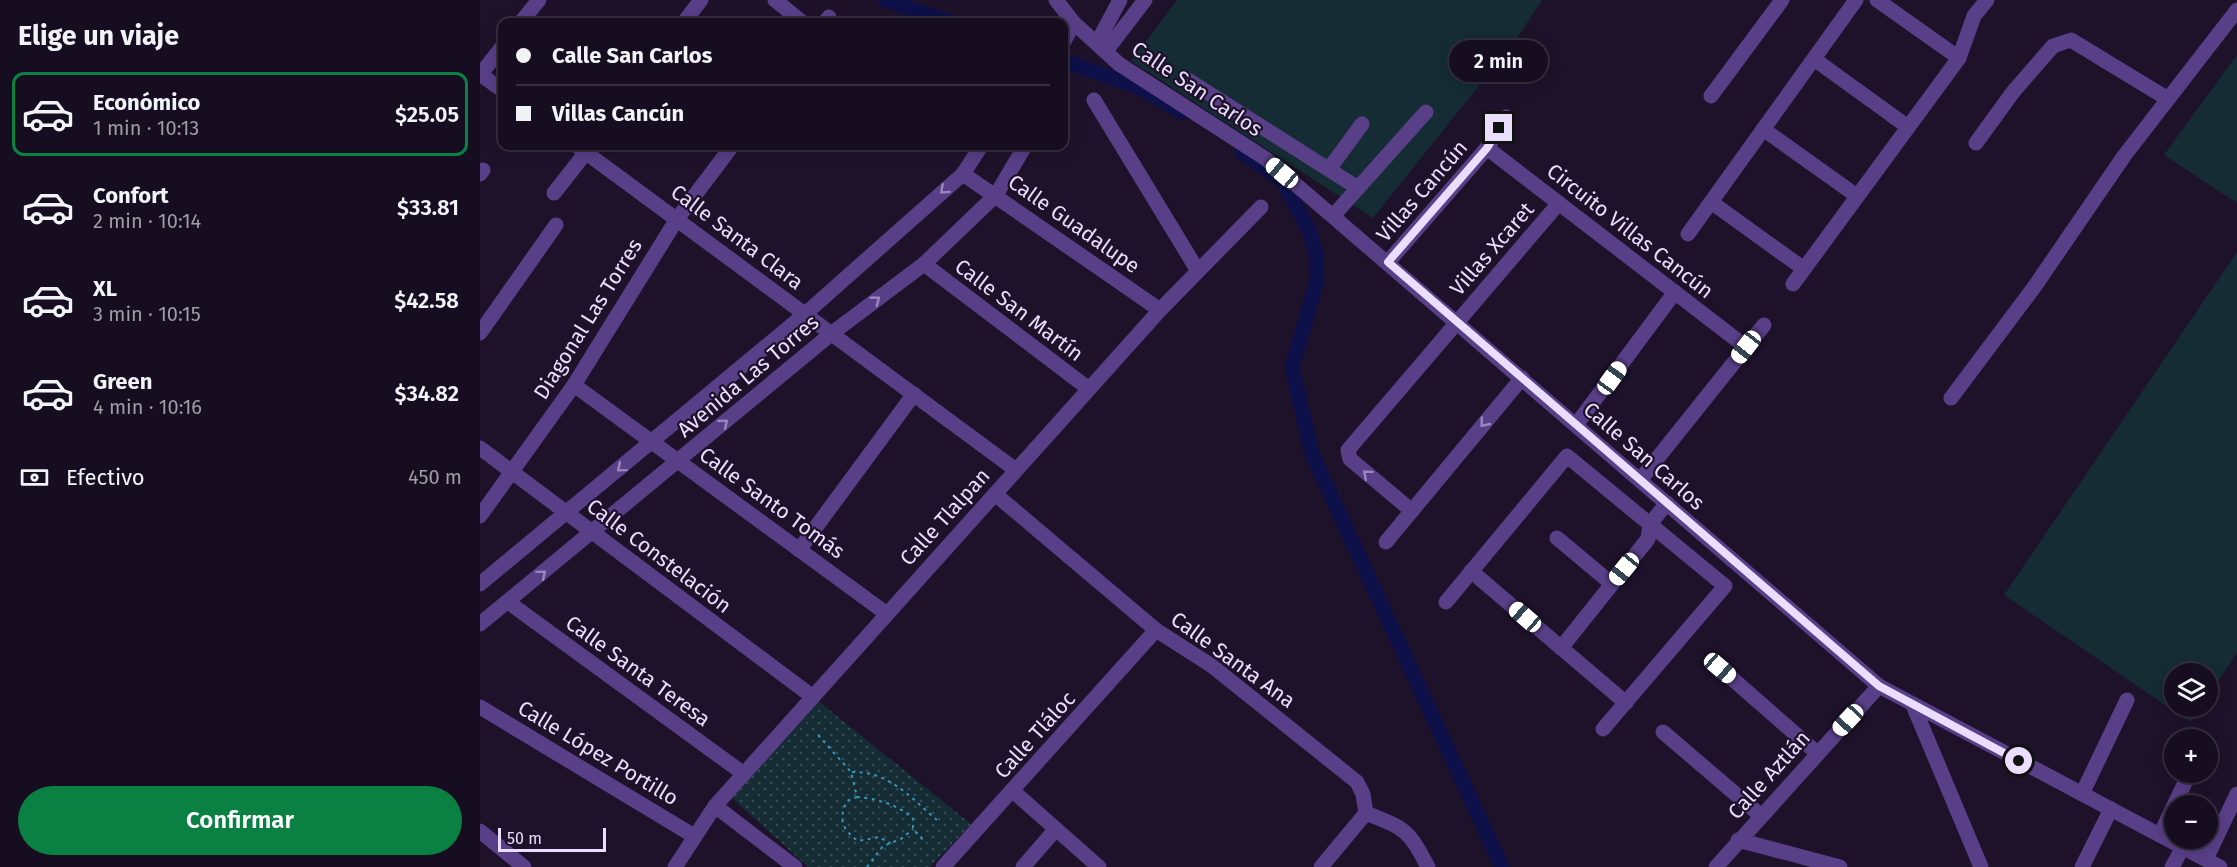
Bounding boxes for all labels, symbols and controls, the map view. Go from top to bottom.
text: Elige un viaje [18,20,179,52]
street label: Calle San Carlos [1127,36,1267,142]
callout: 2 min [1450,41,1548,83]
text: Calle San Carlos [552,42,712,69]
text: 2 min [1474,49,1523,73]
icon: car [21,87,75,141]
text: Económico [93,89,200,116]
text: Villas Cancún [552,100,684,127]
text: $25.05 [395,101,459,128]
route end [1485,114,1512,141]
text: 1 min · 10:13 [93,116,199,140]
street label: Villas Cancún [1371,135,1473,247]
car [1262,155,1302,191]
street label: Circuito Villas Cancún [1542,158,1718,304]
street label: Calle Guadalupe [1003,169,1145,279]
street label: Calle Santa Clara [666,179,808,295]
icon: car [21,180,75,234]
text: Confort [93,182,169,209]
one-way arrow [940,183,951,194]
text: $33.81 [397,194,459,221]
street label: Villas Xcaret [1444,197,1540,301]
text: 2 min · 10:14 [93,209,201,233]
street label: Diagonal Las Torres [528,234,648,404]
street label: Calle San Martín [950,253,1088,367]
icon: car [21,273,75,327]
text: XL [93,275,117,302]
text: $42.58 [394,287,459,314]
one-way arrow [869,297,880,308]
text: 3 min · 10:15 [93,302,201,326]
street label: Avenida Las Torres [672,309,824,443]
car [1728,327,1764,367]
car [1594,358,1630,398]
icon: car [21,366,75,420]
text: Green [93,368,152,395]
text: $34.82 [395,380,459,407]
text: 4 min · 10:16 [93,395,202,419]
street label: Calle San Carlos [1578,396,1710,516]
one-way arrow [1481,416,1492,427]
one-way arrow [717,419,728,430]
street label: Calle Santo Tomás [694,442,850,565]
one-way arrow [617,460,628,471]
icon: cash [18,461,51,494]
street label: Calle Tlalpan [895,463,995,571]
text: Efectivo [66,464,145,491]
text: 450 m [408,465,462,489]
one-way arrow [1363,470,1374,481]
street label: Calle Constelación [582,493,736,619]
car [1606,549,1642,589]
one-way arrow [535,570,546,581]
car [1506,598,1544,636]
street label: Calle Santa Ana [1166,606,1300,714]
street label: Calle Santa Teresa [561,610,715,732]
car [1701,649,1739,687]
map controls [2164,663,2218,849]
button: layers [2164,663,2218,717]
street label: Calle Tláloc [989,686,1081,784]
street label: Calle López Portillo [513,695,683,811]
car [1829,701,1867,739]
street label: Calle Aztlán [1722,725,1816,825]
button: + [2164,729,2218,783]
route start [2005,747,2032,774]
button: Confirmar [18,786,462,855]
button: − [2164,795,2218,849]
scale bar [498,825,606,852]
text: 50 m [507,829,542,848]

